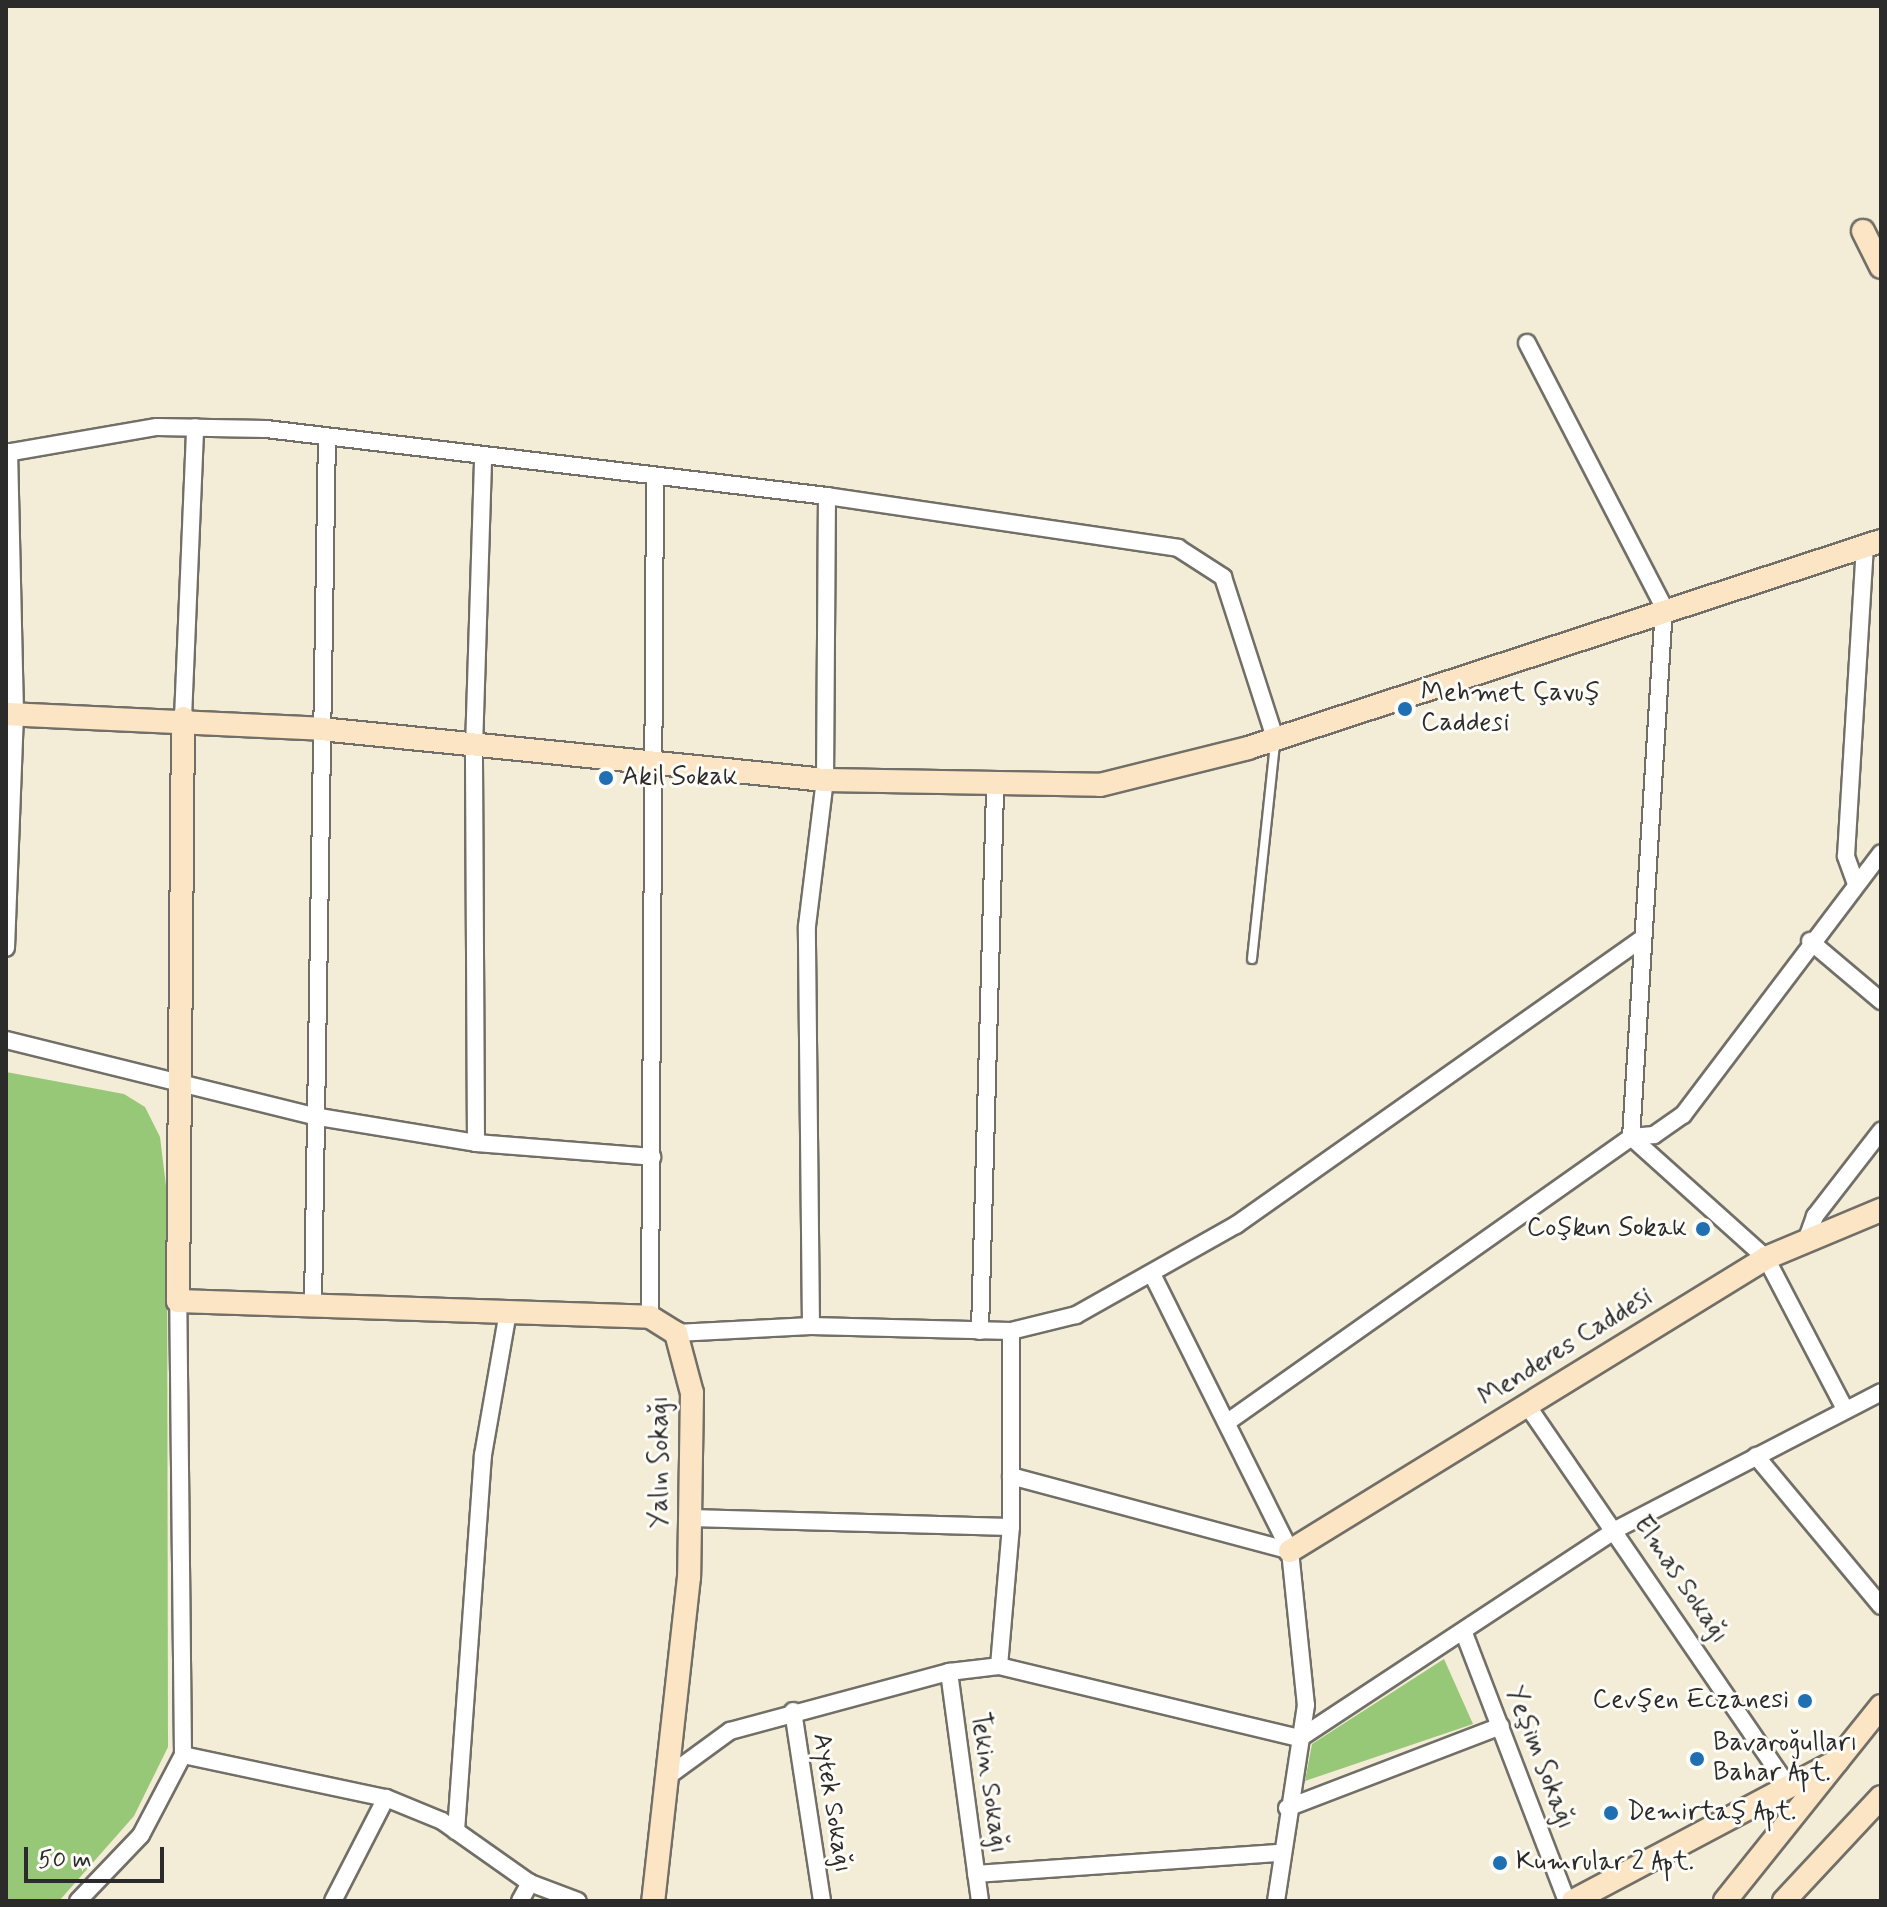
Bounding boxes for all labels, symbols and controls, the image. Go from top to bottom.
place label: Mehmet Çavuş Caddesi [1421,678,1600,740]
marker: Mehmet Çavuş Caddesi [1396,700,1414,718]
place label: Akil Sokak [622,762,737,794]
marker: Akil Sokak [597,769,615,787]
place label: Coşkun Sokak [1529,1213,1687,1245]
marker: Coşkun Sokak [1694,1220,1712,1238]
street label: Menderes Caddesi [1471,1281,1661,1415]
street label: Yalın Sokağı [645,1394,677,1530]
street label: Elmas Sokağı [1626,1510,1734,1650]
street label: Yeşim Sokağı [1497,1682,1581,1834]
place label: Cevşen Eczanesi [1593,1685,1789,1717]
marker: Cevşen Eczanesi [1796,1692,1814,1710]
street label: Tekin Sokağı [963,1710,1013,1856]
place label: Bavaroğulları Bahar Apt. [1713,1728,1857,1790]
street label: Aytek Sokağı [805,1731,857,1875]
marker: Bavaroğulları Bahar Apt. [1688,1750,1706,1768]
place label: Demirtaş Apt. [1627,1797,1797,1829]
marker: Demirtaş Apt. [1602,1804,1620,1822]
scale bar [28,1831,168,1881]
text: 50 m [38,1845,92,1876]
place label: Kumrular 2 Apt. [1516,1847,1694,1879]
marker: Kumrular 2 Apt. [1491,1854,1509,1872]

